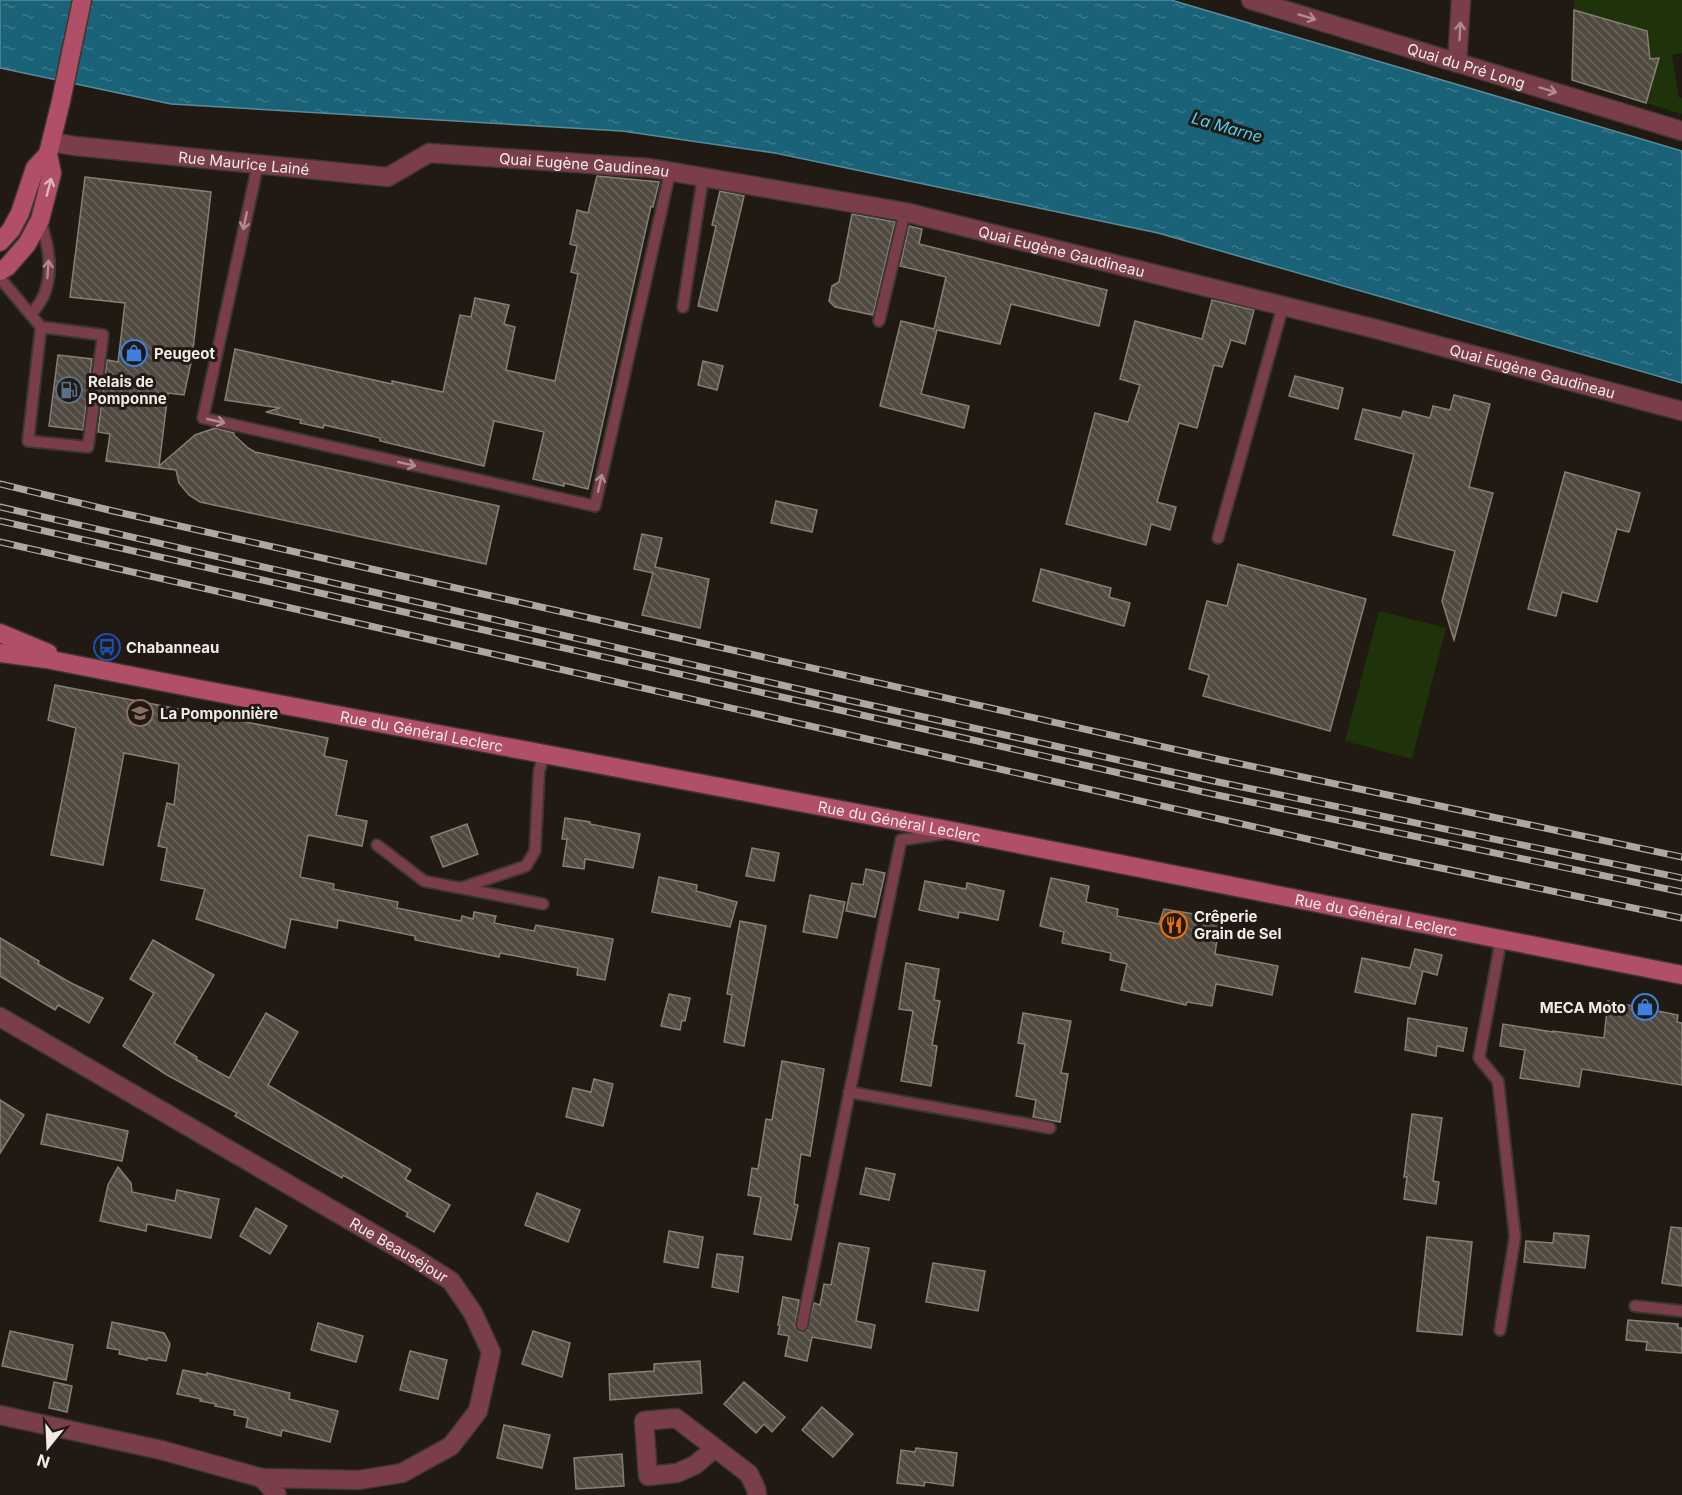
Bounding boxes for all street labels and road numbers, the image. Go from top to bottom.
street label: Quai du Pré Long [1405,39,1528,92]
street label: Rue Maurice Lainé [177,147,310,179]
street label: Quai Eugène Gaudineau [498,148,671,181]
street label: Quai Eugène Gaudineau [976,221,1147,281]
street label: Quai Eugène Gaudineau [1448,340,1617,402]
street label: Rue du Général Leclerc [339,706,505,756]
street label: Rue du Général Leclerc [816,796,982,846]
street label: Rue du Général Leclerc [1293,889,1459,940]
street label: Rue Beauséjour [347,1213,452,1287]

